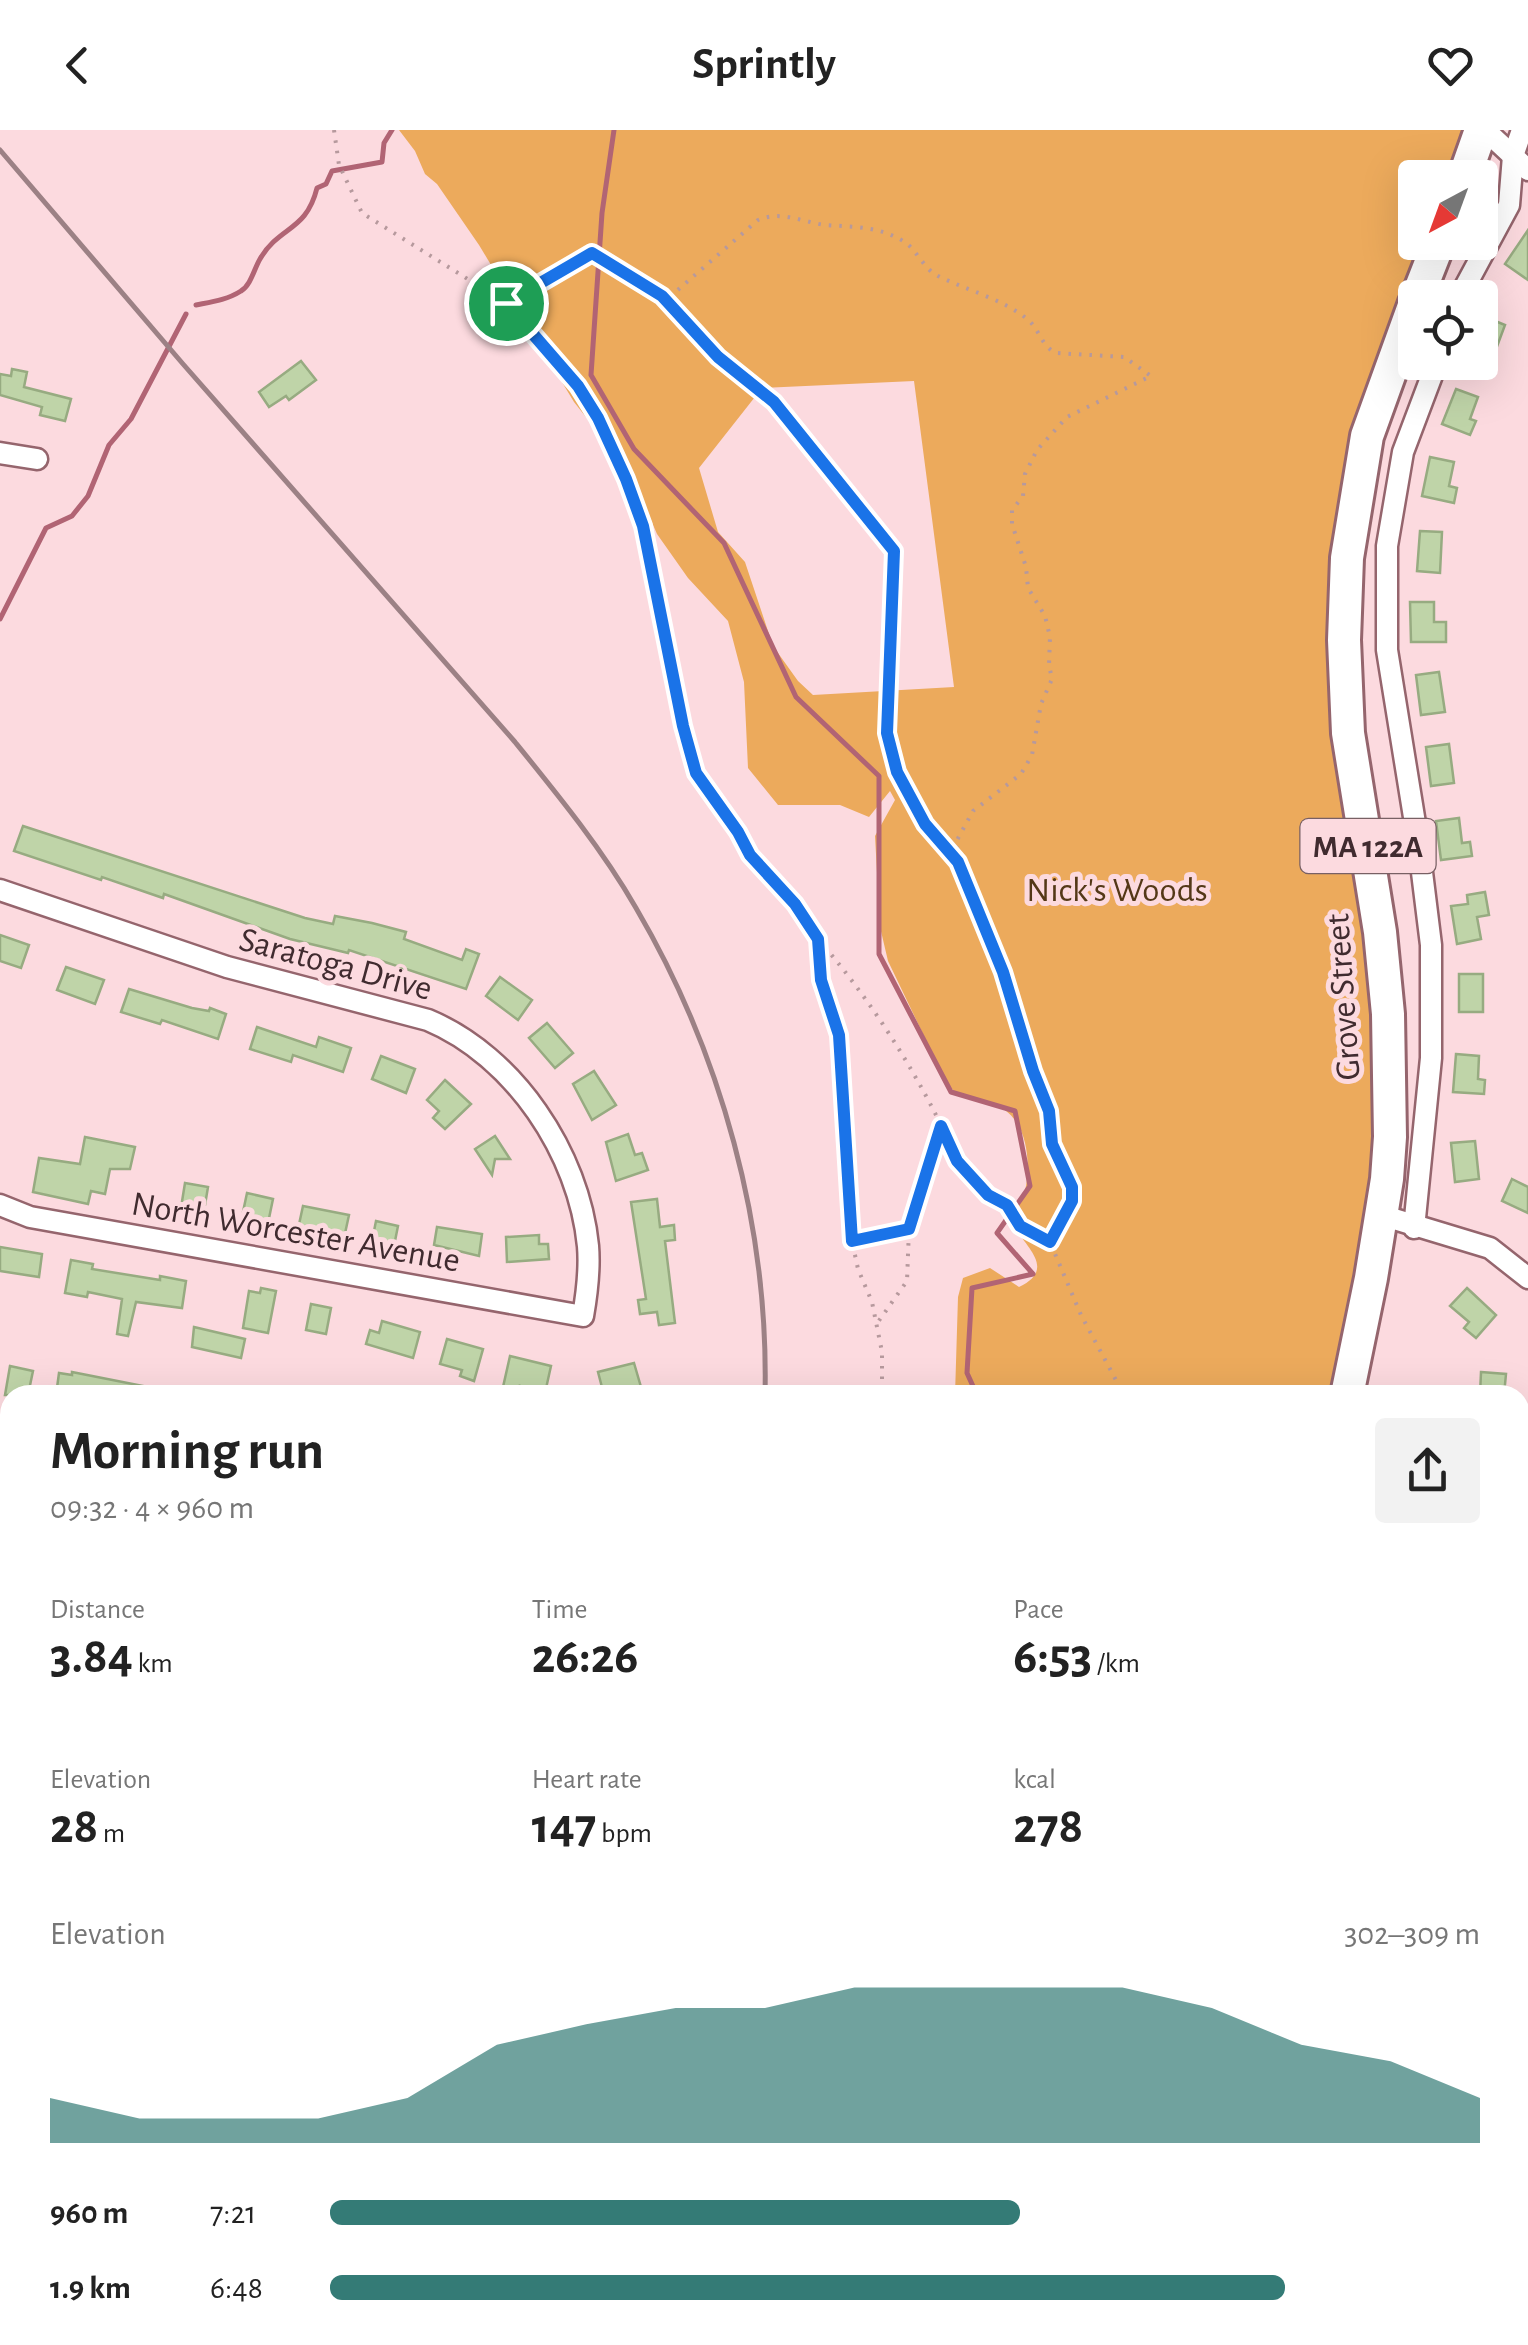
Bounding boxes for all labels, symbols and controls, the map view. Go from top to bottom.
icon: back [50,38,105,93]
icon: heart [1423,38,1478,93]
text: Sprintly [692,42,836,87]
north arrow [1398,160,1498,260]
map controls [1398,160,1498,380]
pin [464,261,549,346]
icon: arrive [479,276,534,331]
button: locate [1398,280,1498,380]
road number: MA 122A [1300,819,1436,873]
park label: Nick's Woods [1026,873,1208,908]
street label: Grove Street [1320,912,1367,1081]
street label: Saratoga Drive [235,922,436,1007]
street label: North Worcester Avenue [129,1186,463,1279]
button: share [1375,1418,1480,1523]
text: Morning run [50,1424,324,1479]
text: 09:32 · 4 × 960 m [50,1492,254,1524]
text: Distance [50,1596,145,1624]
text: Time [532,1596,587,1624]
text: Pace [1013,1596,1064,1624]
text: 3.84 [50,1632,133,1682]
text: 26:26 [532,1632,639,1682]
text: 6:53 [1013,1632,1092,1682]
text: km [133,1650,173,1678]
text: /km [1092,1650,1140,1678]
text: Elevation [50,1766,151,1794]
text: Heart rate [532,1766,642,1794]
text: kcal [1013,1766,1056,1794]
text: 28 [50,1802,98,1852]
text: 147 [532,1802,596,1852]
text: 278 [1013,1802,1083,1852]
text: m [98,1820,125,1848]
text: bpm [596,1820,652,1848]
text: Elevation [50,1918,166,1950]
text: 302–309 m [1344,1918,1480,1950]
text: 960 m [50,2197,128,2229]
text: 7:21 [210,2197,256,2229]
text: 1.9 km [50,2272,131,2304]
text: 6:48 [210,2272,263,2304]

